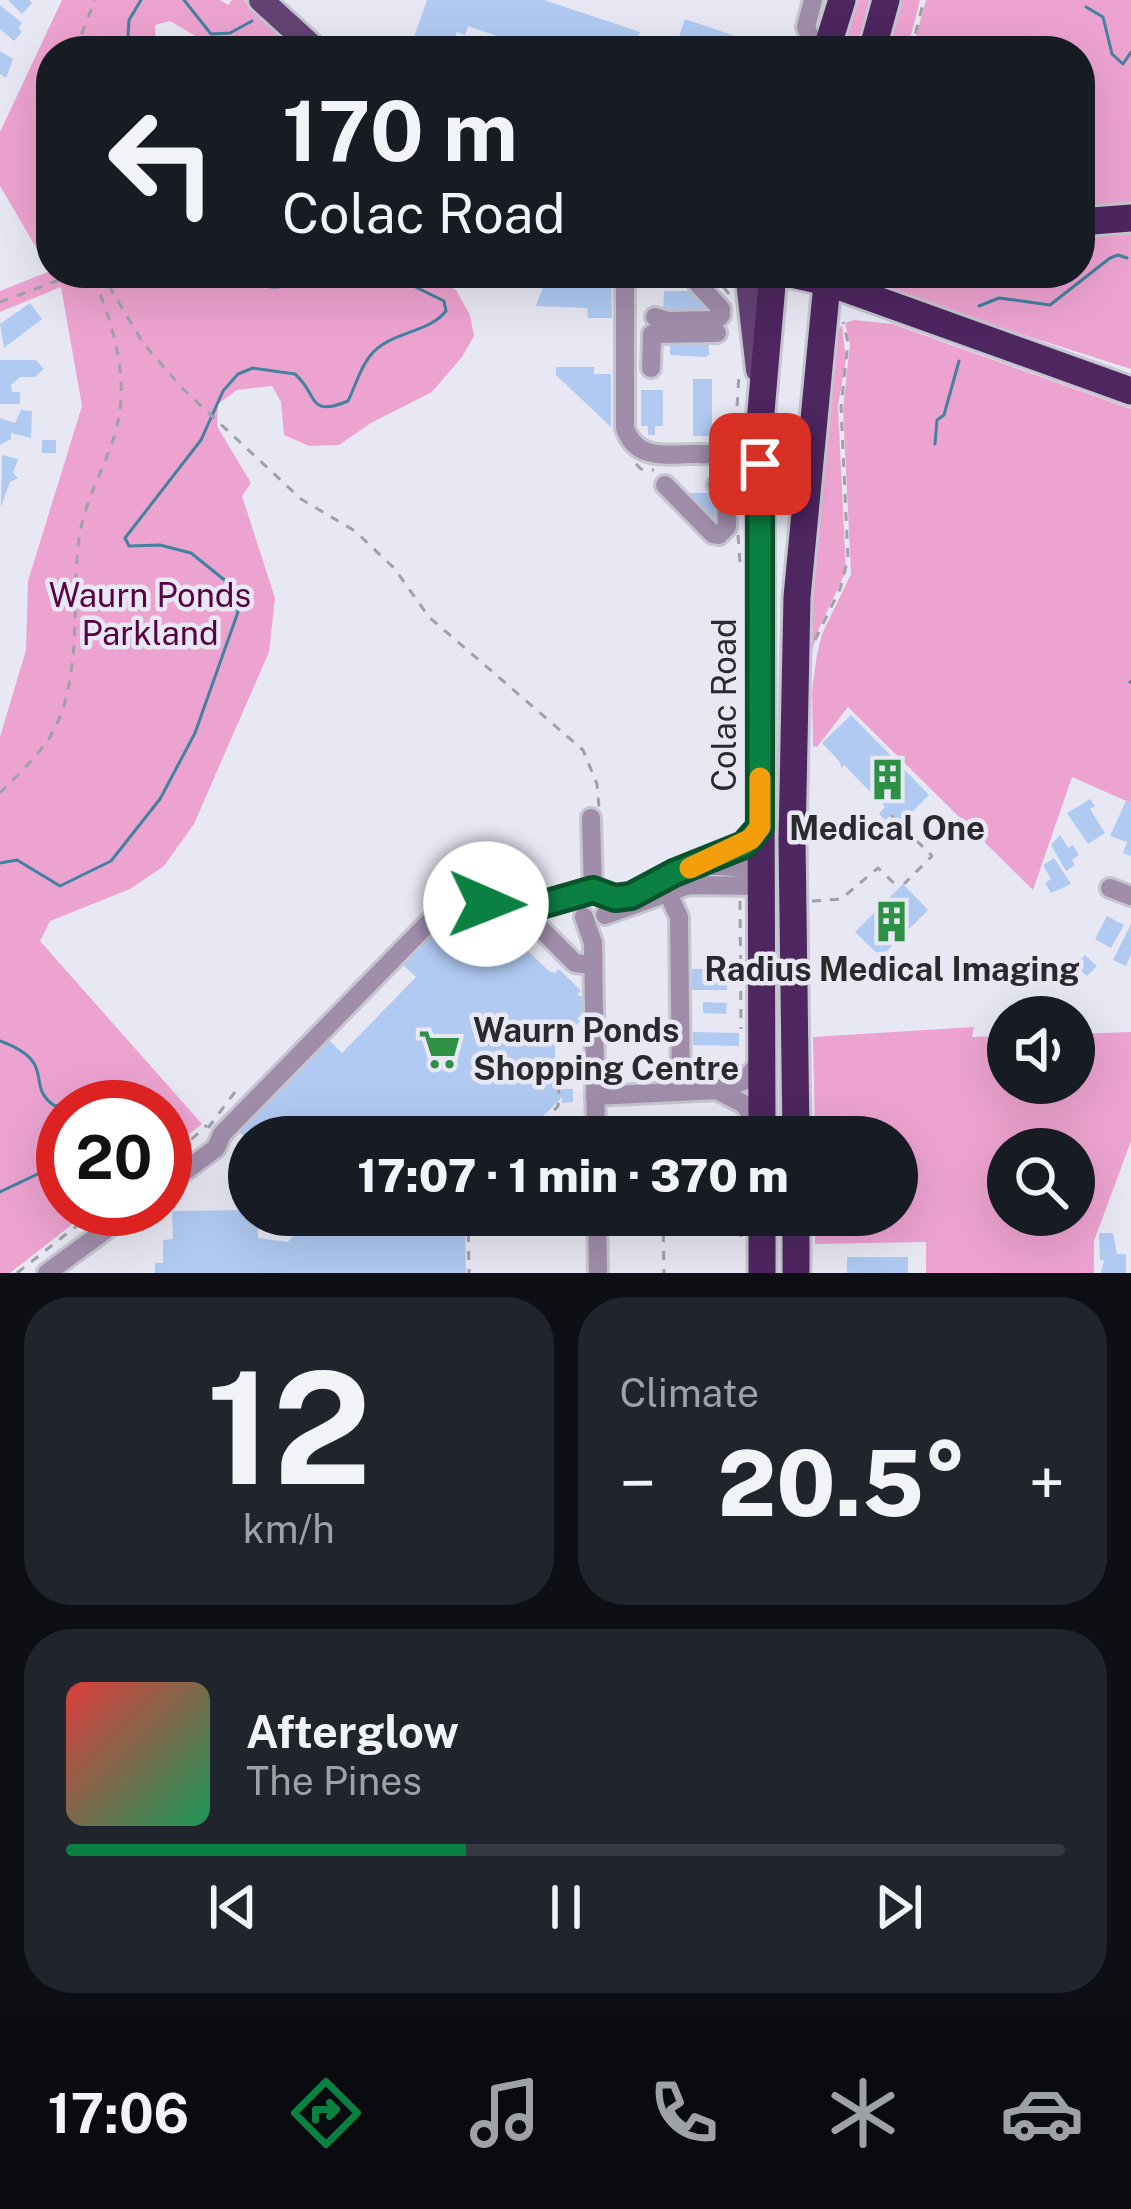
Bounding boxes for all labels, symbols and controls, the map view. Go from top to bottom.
text: 170 m [282,81,518,180]
icon: left [84,84,240,240]
text: Colac Road [282,182,566,245]
pin [709,413,811,515]
icon: arrive [727,431,793,497]
park label: Waurn Ponds Parkland [49,576,251,652]
street label: Colac Road [705,618,743,792]
building icon: Medical One [864,757,910,803]
place label: Medical One [789,809,985,847]
position arrow [423,841,549,967]
building icon: Radius Medical Imaging [869,898,915,944]
place label: Radius Medical Imaging [704,950,1080,988]
map controls [987,996,1095,1236]
button: sound [987,996,1095,1104]
place label: Waurn Ponds Shopping Centre [473,1011,739,1087]
supermarket icon: Waurn Ponds Shopping Centre [416,1026,462,1072]
speed limit sign: 20 [36,1080,192,1236]
button: search [987,1128,1095,1236]
text: 17:07 · 1 min · 370 m [357,1149,789,1202]
text: 12 [206,1336,372,1519]
text: Climate [620,1370,759,1416]
text: 20.5° [718,1430,967,1536]
text: − [620,1444,656,1522]
text: + [1028,1444,1065,1522]
text: km/h [243,1506,335,1552]
text: Afterglow [246,1705,459,1758]
text: The Pines [246,1758,422,1804]
icon: previous [200,1874,266,1940]
icon: pause [533,1874,599,1940]
icon: next [866,1874,932,1940]
icon: directions [284,2071,368,2155]
icon: music [463,2071,547,2155]
icon: phone [642,2071,726,2155]
icon: climate [821,2071,905,2155]
icon: car [1000,2071,1084,2155]
text: 17:06 [47,2082,189,2145]

